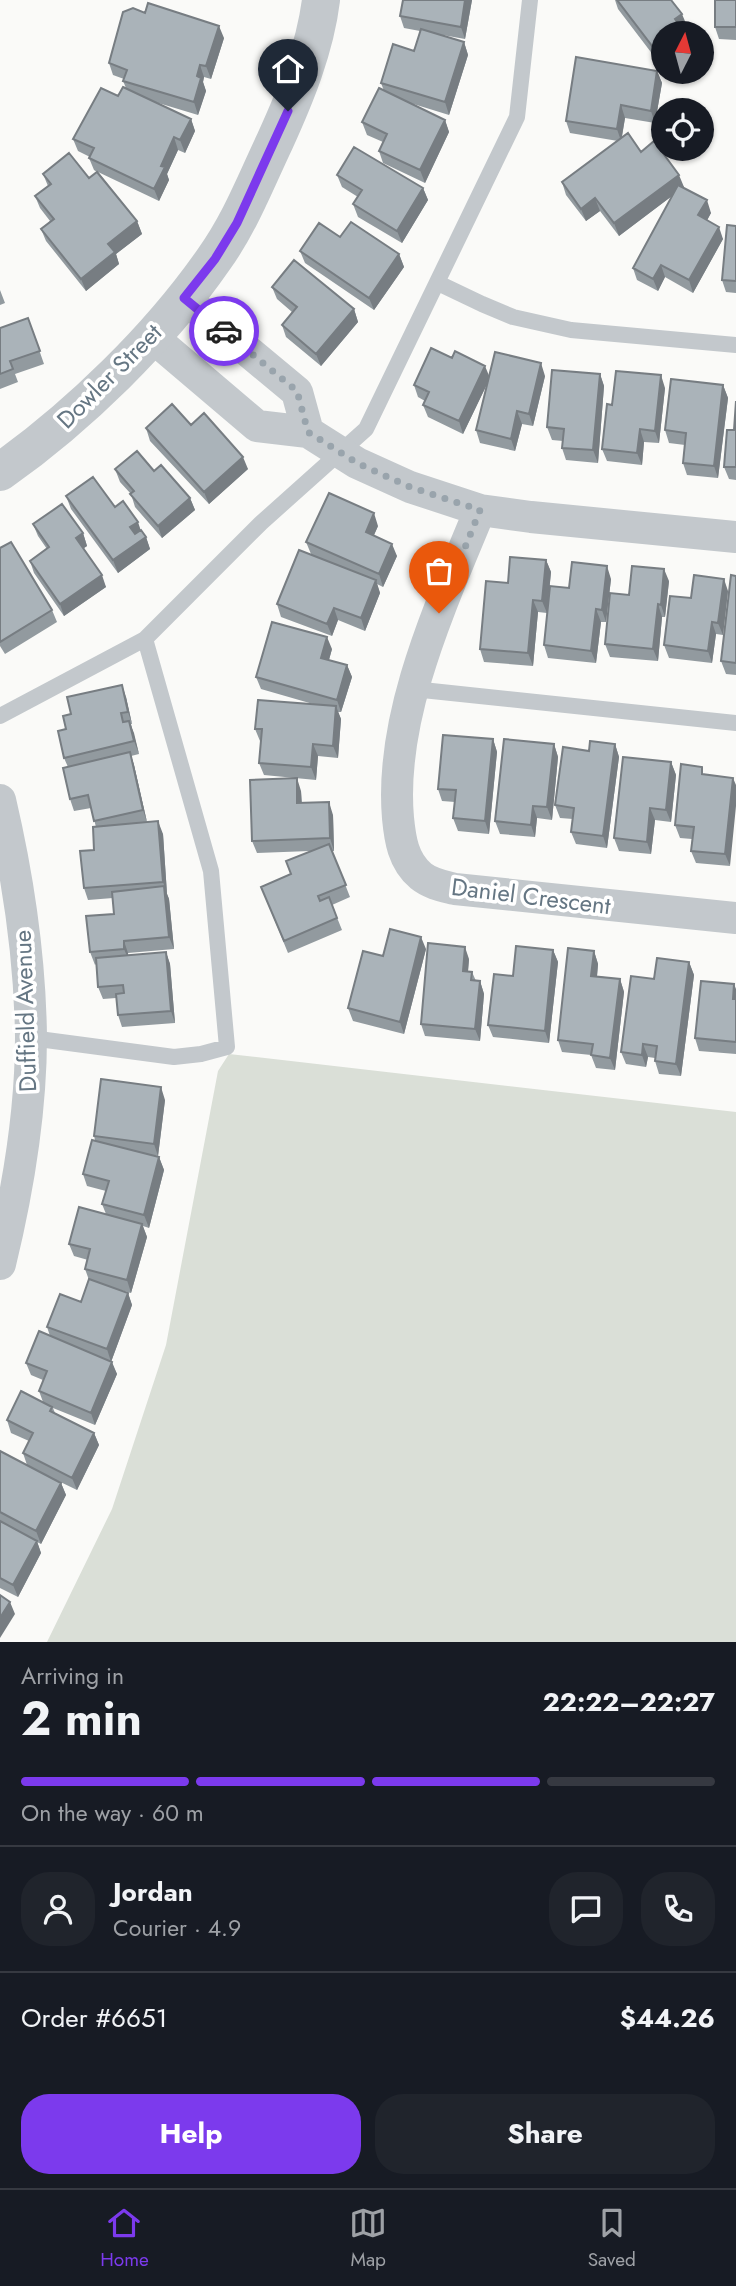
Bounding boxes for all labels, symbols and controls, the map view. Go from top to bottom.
north arrow [651,21,714,84]
map controls [651,21,714,161]
pin [258,39,318,111]
icon: home [269,50,307,88]
button: locate [651,98,714,161]
courier [189,296,259,366]
icon: car [205,312,243,350]
street label: Dowler Street [49,315,170,436]
pin [409,541,469,613]
icon: bag [420,552,458,590]
street label: Daniel Crescent [449,869,613,923]
street label: Duffield Avenue [5,929,45,1093]
text: Arriving in [21,1659,124,1693]
text: 22:22–22:27 [543,1683,715,1721]
text: 2 min [21,1686,142,1752]
text: On the way · 60 m [21,1796,204,1830]
button: person [21,1872,95,1946]
button: chat [549,1872,623,1946]
button: phone [641,1872,715,1946]
text: Jordan [113,1873,193,1911]
text: Courier · 4.9 [113,1911,241,1945]
text: Order #6651 [21,1999,167,2037]
text: $44.26 [620,1999,715,2037]
button: Help [21,2094,361,2174]
button: Share [375,2094,715,2174]
tab: Home [100,2204,149,2273]
tab: Map [349,2204,387,2273]
tab: Saved [588,2204,636,2273]

